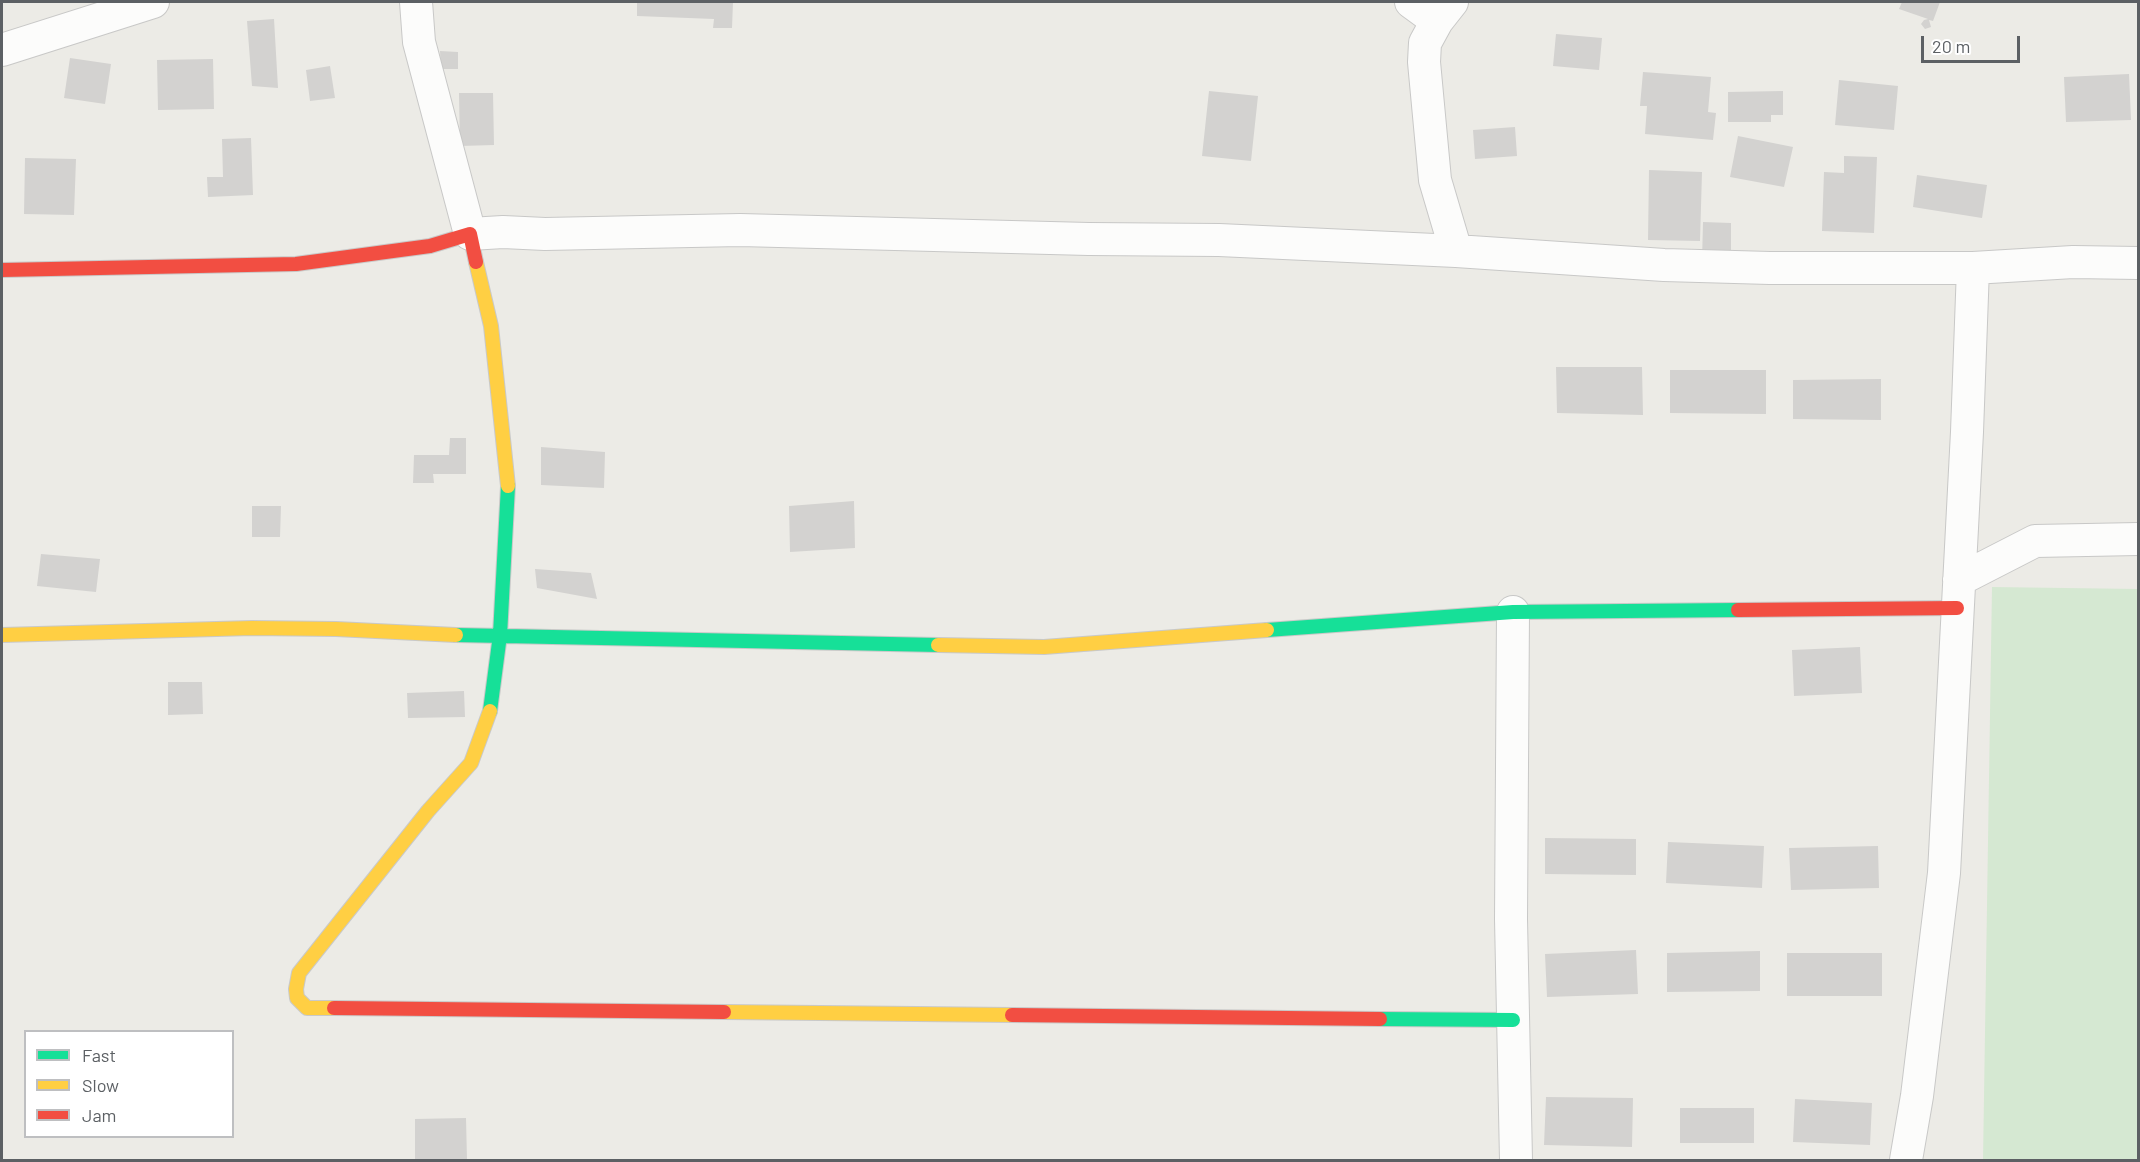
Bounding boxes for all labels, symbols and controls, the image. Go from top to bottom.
scale bar [1924,24,2023,62]
text: 20 m [1932,35,1970,57]
legend [24,1030,234,1138]
text: Fast [82,1044,116,1066]
text: Slow [82,1074,119,1096]
text: Jam [82,1104,116,1126]

